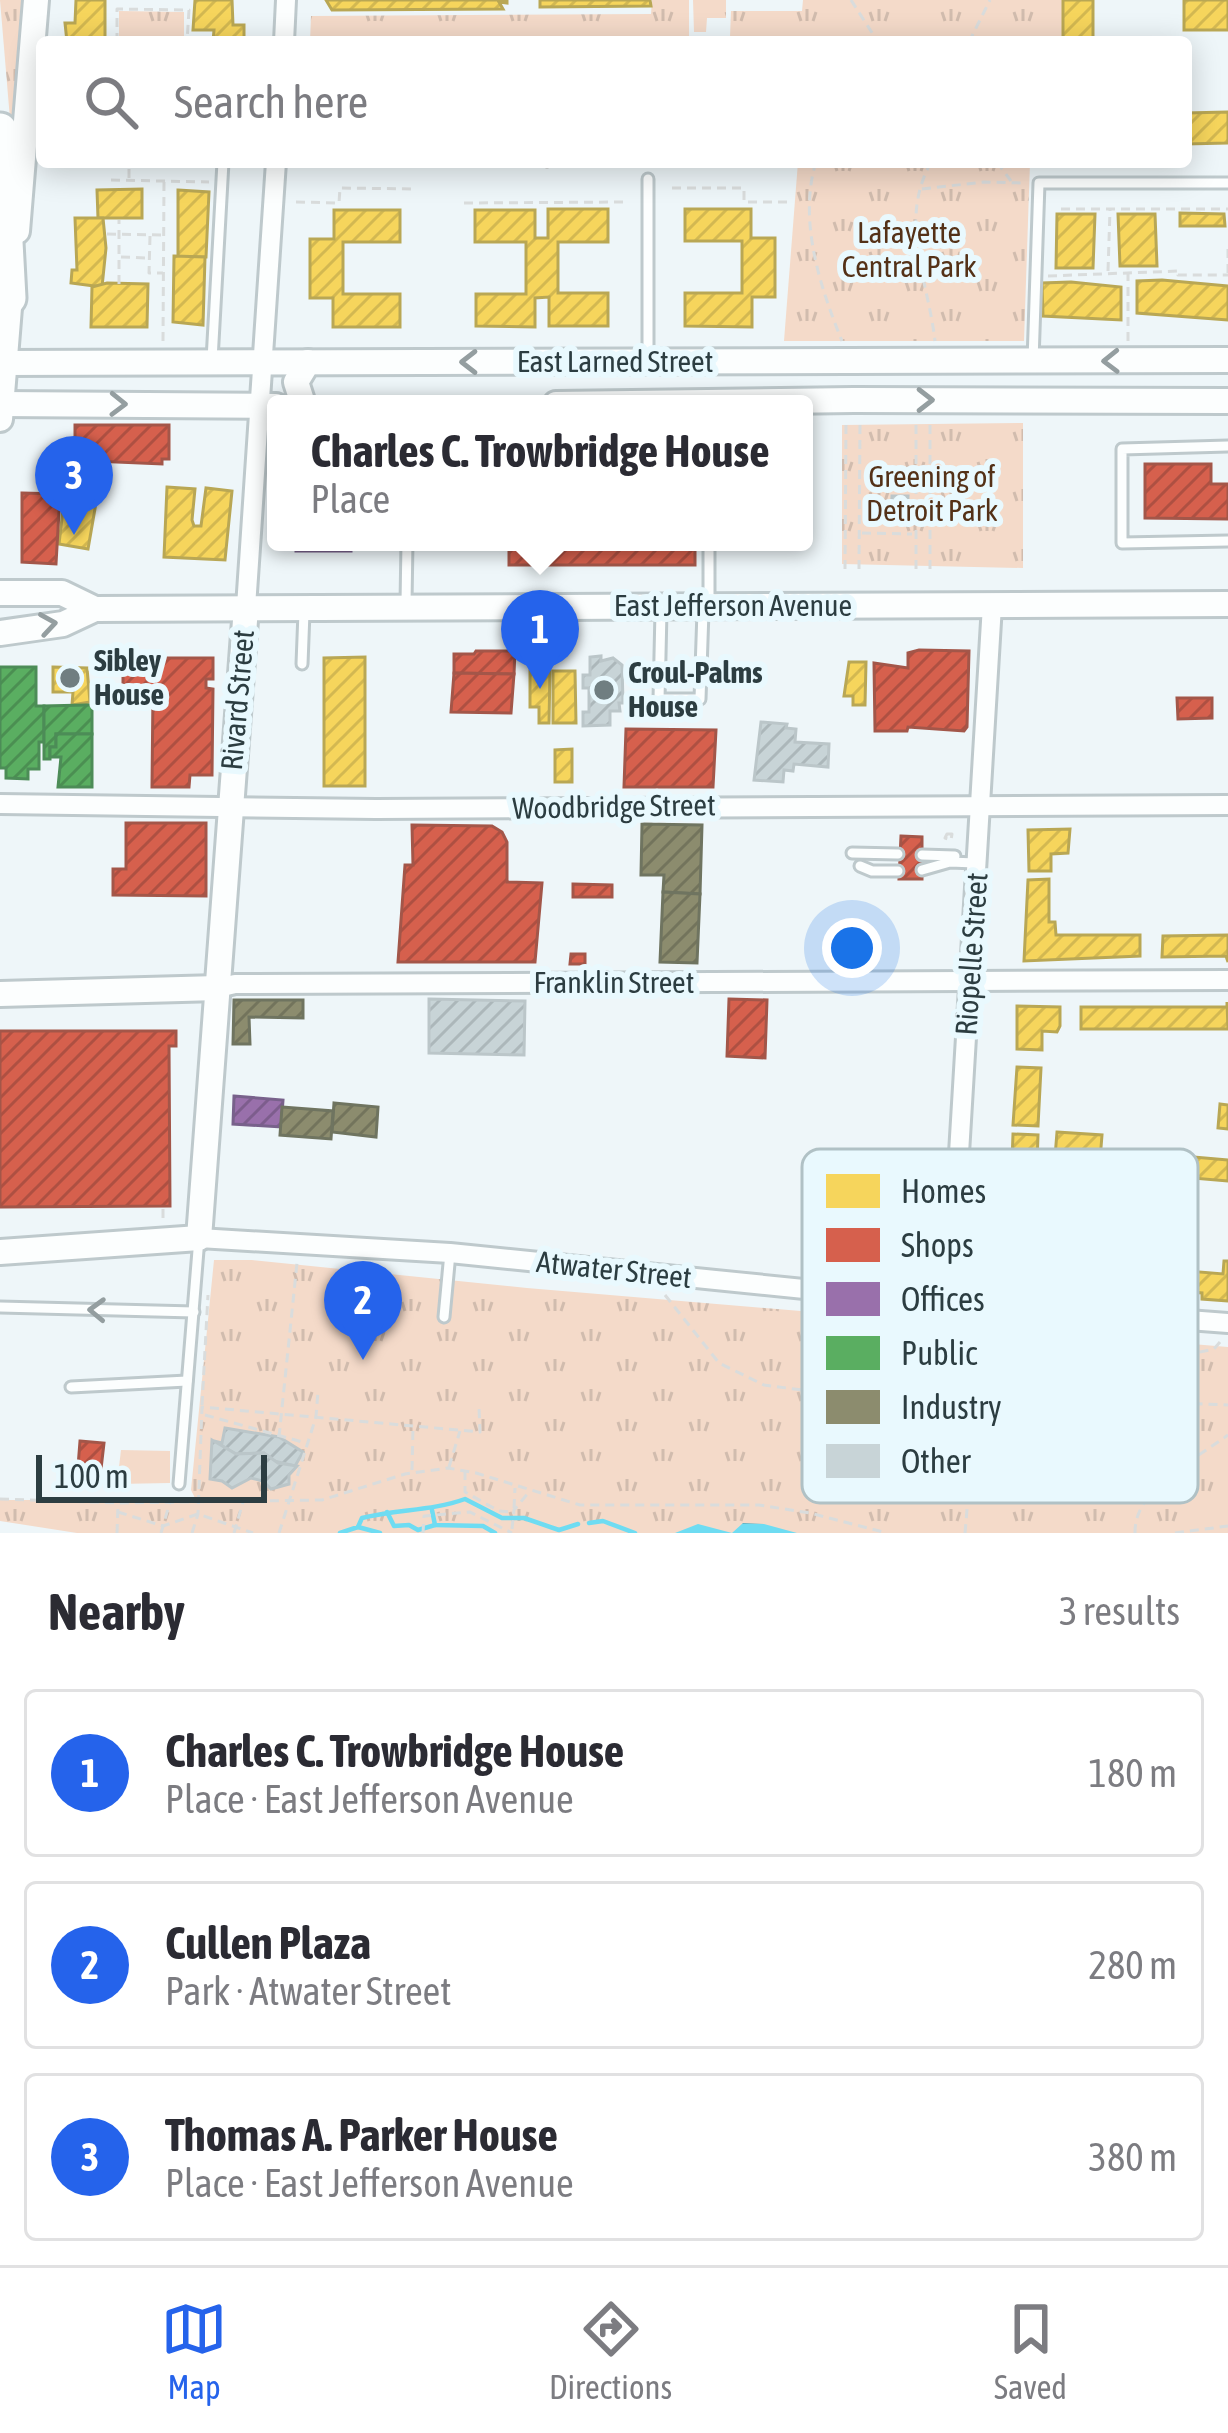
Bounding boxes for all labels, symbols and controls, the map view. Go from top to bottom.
search box [36,36,1192,168]
icon: search [78,69,144,135]
text: Search here [174,76,368,128]
park label: Lafayette Central Park [842,215,976,283]
street label: East Larned Street [517,344,713,378]
one-way arrow [1101,347,1120,373]
one-way arrow [459,349,477,375]
one-way arrow [917,387,935,413]
one-way arrow [109,391,128,417]
popup [267,395,813,551]
text: Charles C. Trowbridge House [310,425,770,477]
pin: 3 [35,436,113,535]
park label: Greening of Detroit Park [866,459,998,527]
text: Place [310,477,390,521]
street label: East Jefferson Avenue [614,588,852,622]
pin: 1 [501,590,579,689]
one-way arrow [38,613,58,638]
street label: Rivard Street [214,628,260,772]
place label: Sibley House [94,643,164,711]
place label: Croul-Palms House [628,655,763,723]
marker: Sibley House [57,665,83,691]
marker: Croul-Palms House [591,677,617,703]
street label: Woodbridge Street [512,787,716,825]
street label: Riopelle Street [948,871,994,1036]
your location [822,918,882,978]
street label: Franklin Street [534,965,694,999]
legend [802,1149,1198,1503]
text: Homes [901,1172,986,1210]
text: Shops [901,1226,974,1264]
street label: Atwater Street [535,1244,693,1294]
pin: 2 [324,1261,402,1360]
text: Offices [901,1280,985,1318]
one-way arrow [87,1297,106,1323]
text: Public [901,1334,978,1372]
text: Industry [901,1388,1002,1426]
text: Other [901,1442,972,1480]
scale bar [36,1449,267,1502]
text: 100 m [54,1457,129,1495]
text: Nearby [48,1582,185,1641]
text: 3 results [1059,1589,1180,1633]
text: Charles C. Trowbridge House [165,1725,624,1777]
text: 1 [81,1751,99,1795]
text: 180 m [1089,1751,1177,1795]
text: Place · East Jefferson Avenue [165,1777,574,1821]
text: Cullen Plaza [165,1917,371,1969]
text: 2 [81,1943,99,1987]
text: 280 m [1089,1943,1177,1987]
text: Park · Atwater Street [165,1969,452,2013]
text: Thomas A. Parker House [165,2109,558,2161]
text: 3 [81,2135,99,2179]
text: 380 m [1089,2135,1177,2179]
text: Place · East Jefferson Avenue [165,2161,574,2205]
tab: Map [161,2296,227,2406]
tab: Directions [549,2296,672,2406]
tab: Saved [994,2296,1067,2406]

